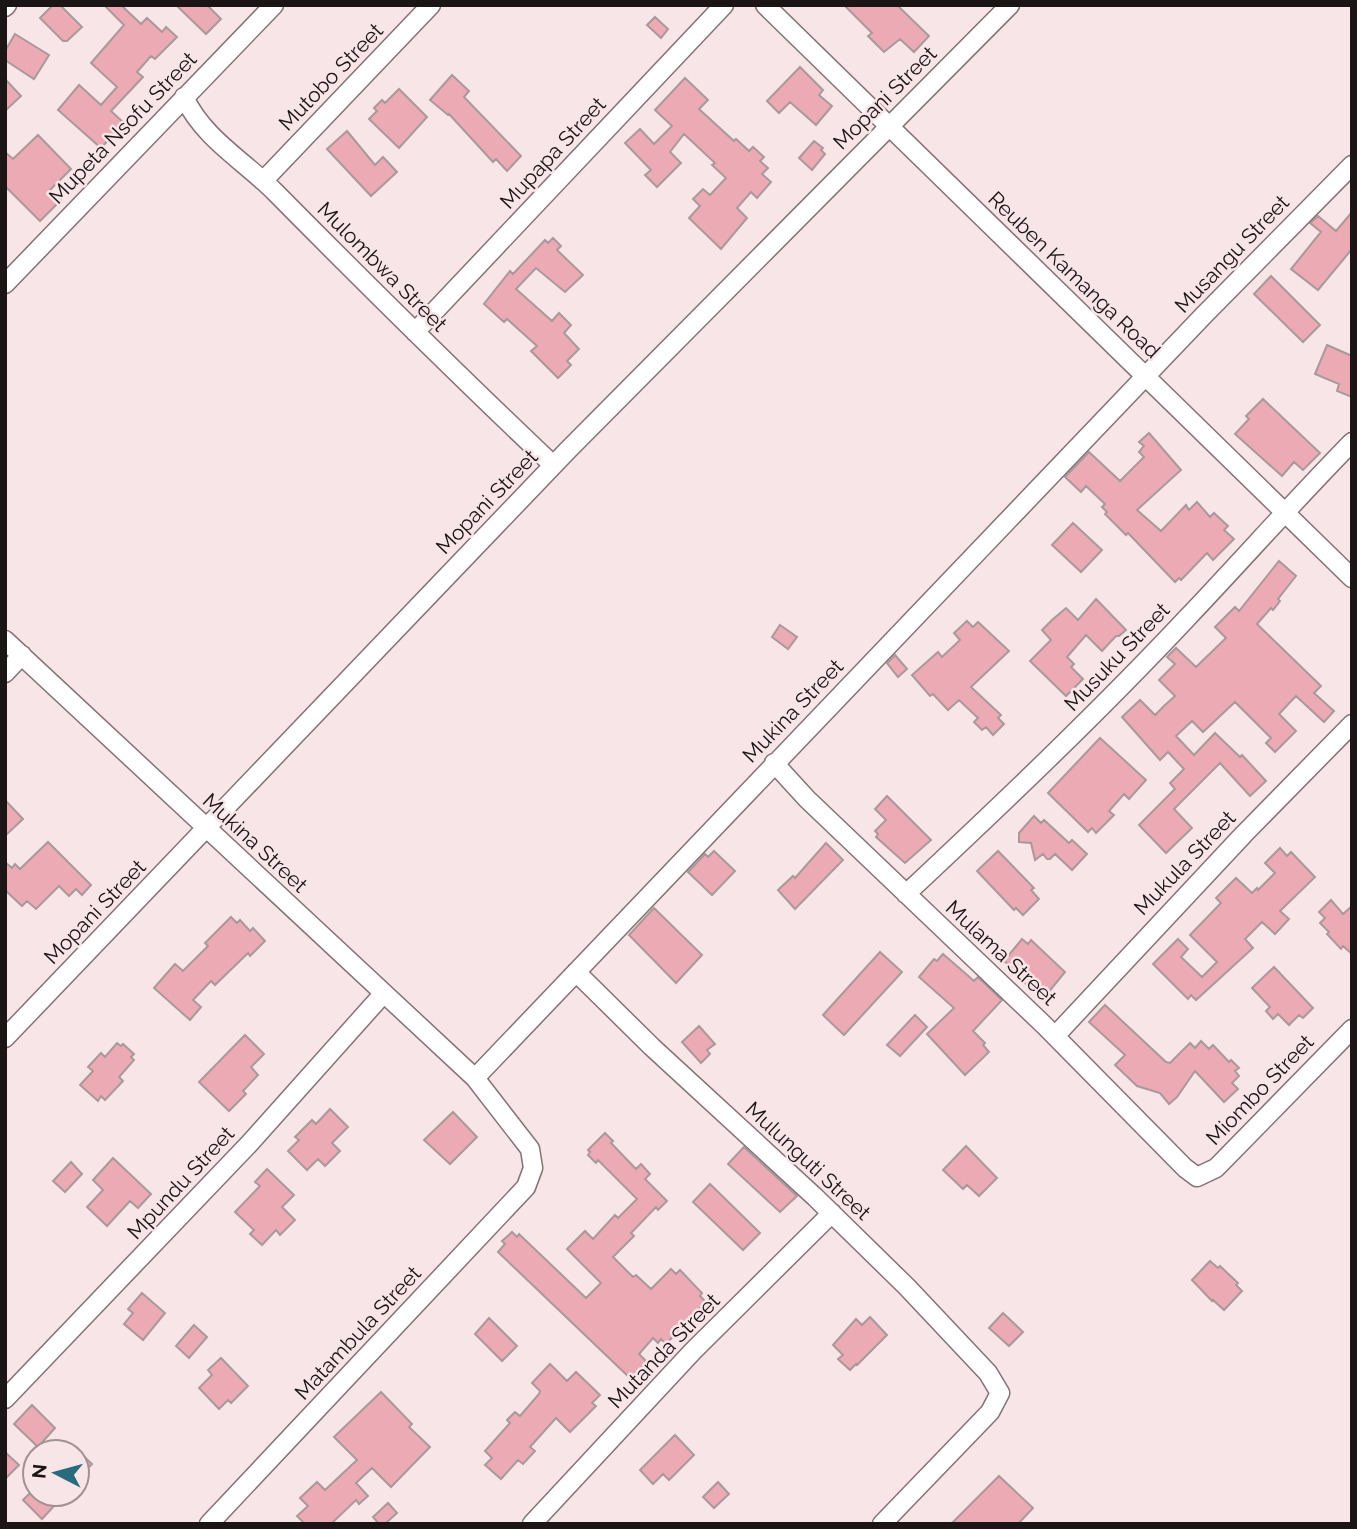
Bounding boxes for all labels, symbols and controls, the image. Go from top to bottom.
street label: Mutobo Street [273,18,388,135]
street label: Mopani Street [828,41,941,154]
street label: Mupeta Nsofu Street [44,47,202,209]
street label: Mupapa Street [495,92,611,214]
street label: Reuben Kamanga Road [983,186,1165,363]
street label: Musangu Street [1169,190,1294,318]
street label: Mulombwa Street [312,197,452,337]
street label: Mopani Street [431,444,543,559]
street label: Musuku Street [1059,597,1174,716]
street label: Mukina Street [737,654,848,767]
street label: Mukina Street [198,788,313,897]
street label: Mukula Street [1129,805,1241,920]
street label: Mopani Street [39,854,151,969]
street label: Mulama Street [941,895,1062,1010]
street label: Miombo Street [1201,1029,1319,1150]
street label: Mulunguti Street [741,1096,876,1225]
street label: Mpundu Street [122,1121,239,1244]
street label: Matambula Street [289,1261,426,1405]
street label: Mutanda Street [603,1288,725,1413]
north arrow [21,1438,91,1508]
text: N [27,1463,51,1480]

